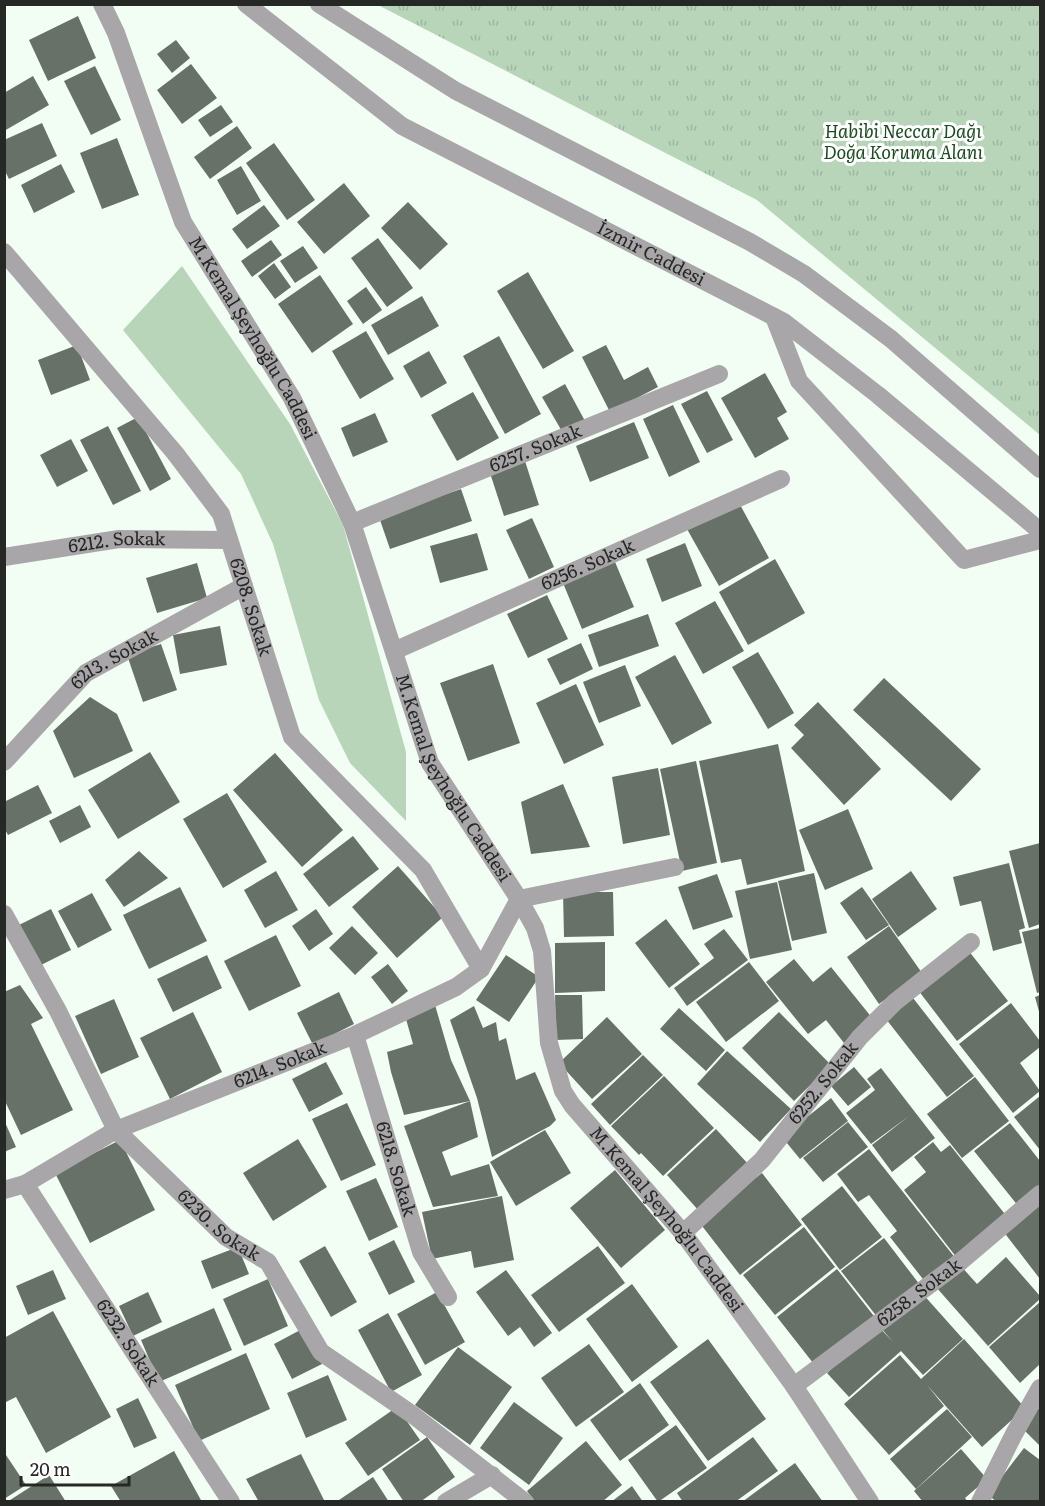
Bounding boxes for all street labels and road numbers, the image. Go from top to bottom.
street label: İzmir Caddesi [593,213,711,292]
street label: M.Kemal Şeyhoğlu Caddesi [183,230,325,443]
street label: 6257. Sokak [485,416,586,478]
street label: 6212. Sokak [66,523,167,559]
street label: 6256. Sokak [536,530,639,596]
street label: 6208. Sokak [224,554,281,660]
street label: 6213. Sokak [63,621,163,694]
street label: M.Kemal Şeyhoğlu Caddesi [390,670,519,886]
street label: 6214. Sokak [229,1033,331,1094]
street label: 6252. Sokak [781,1034,864,1129]
street label: 6218. Sokak [370,1118,425,1220]
street label: M.Kemal Şeyhoğlu Caddesi [584,1119,751,1317]
street label: 6230. Sokak [172,1182,267,1267]
street label: 6258. Sokak [870,1250,967,1332]
street label: 6232. Sokak [91,1293,168,1392]

